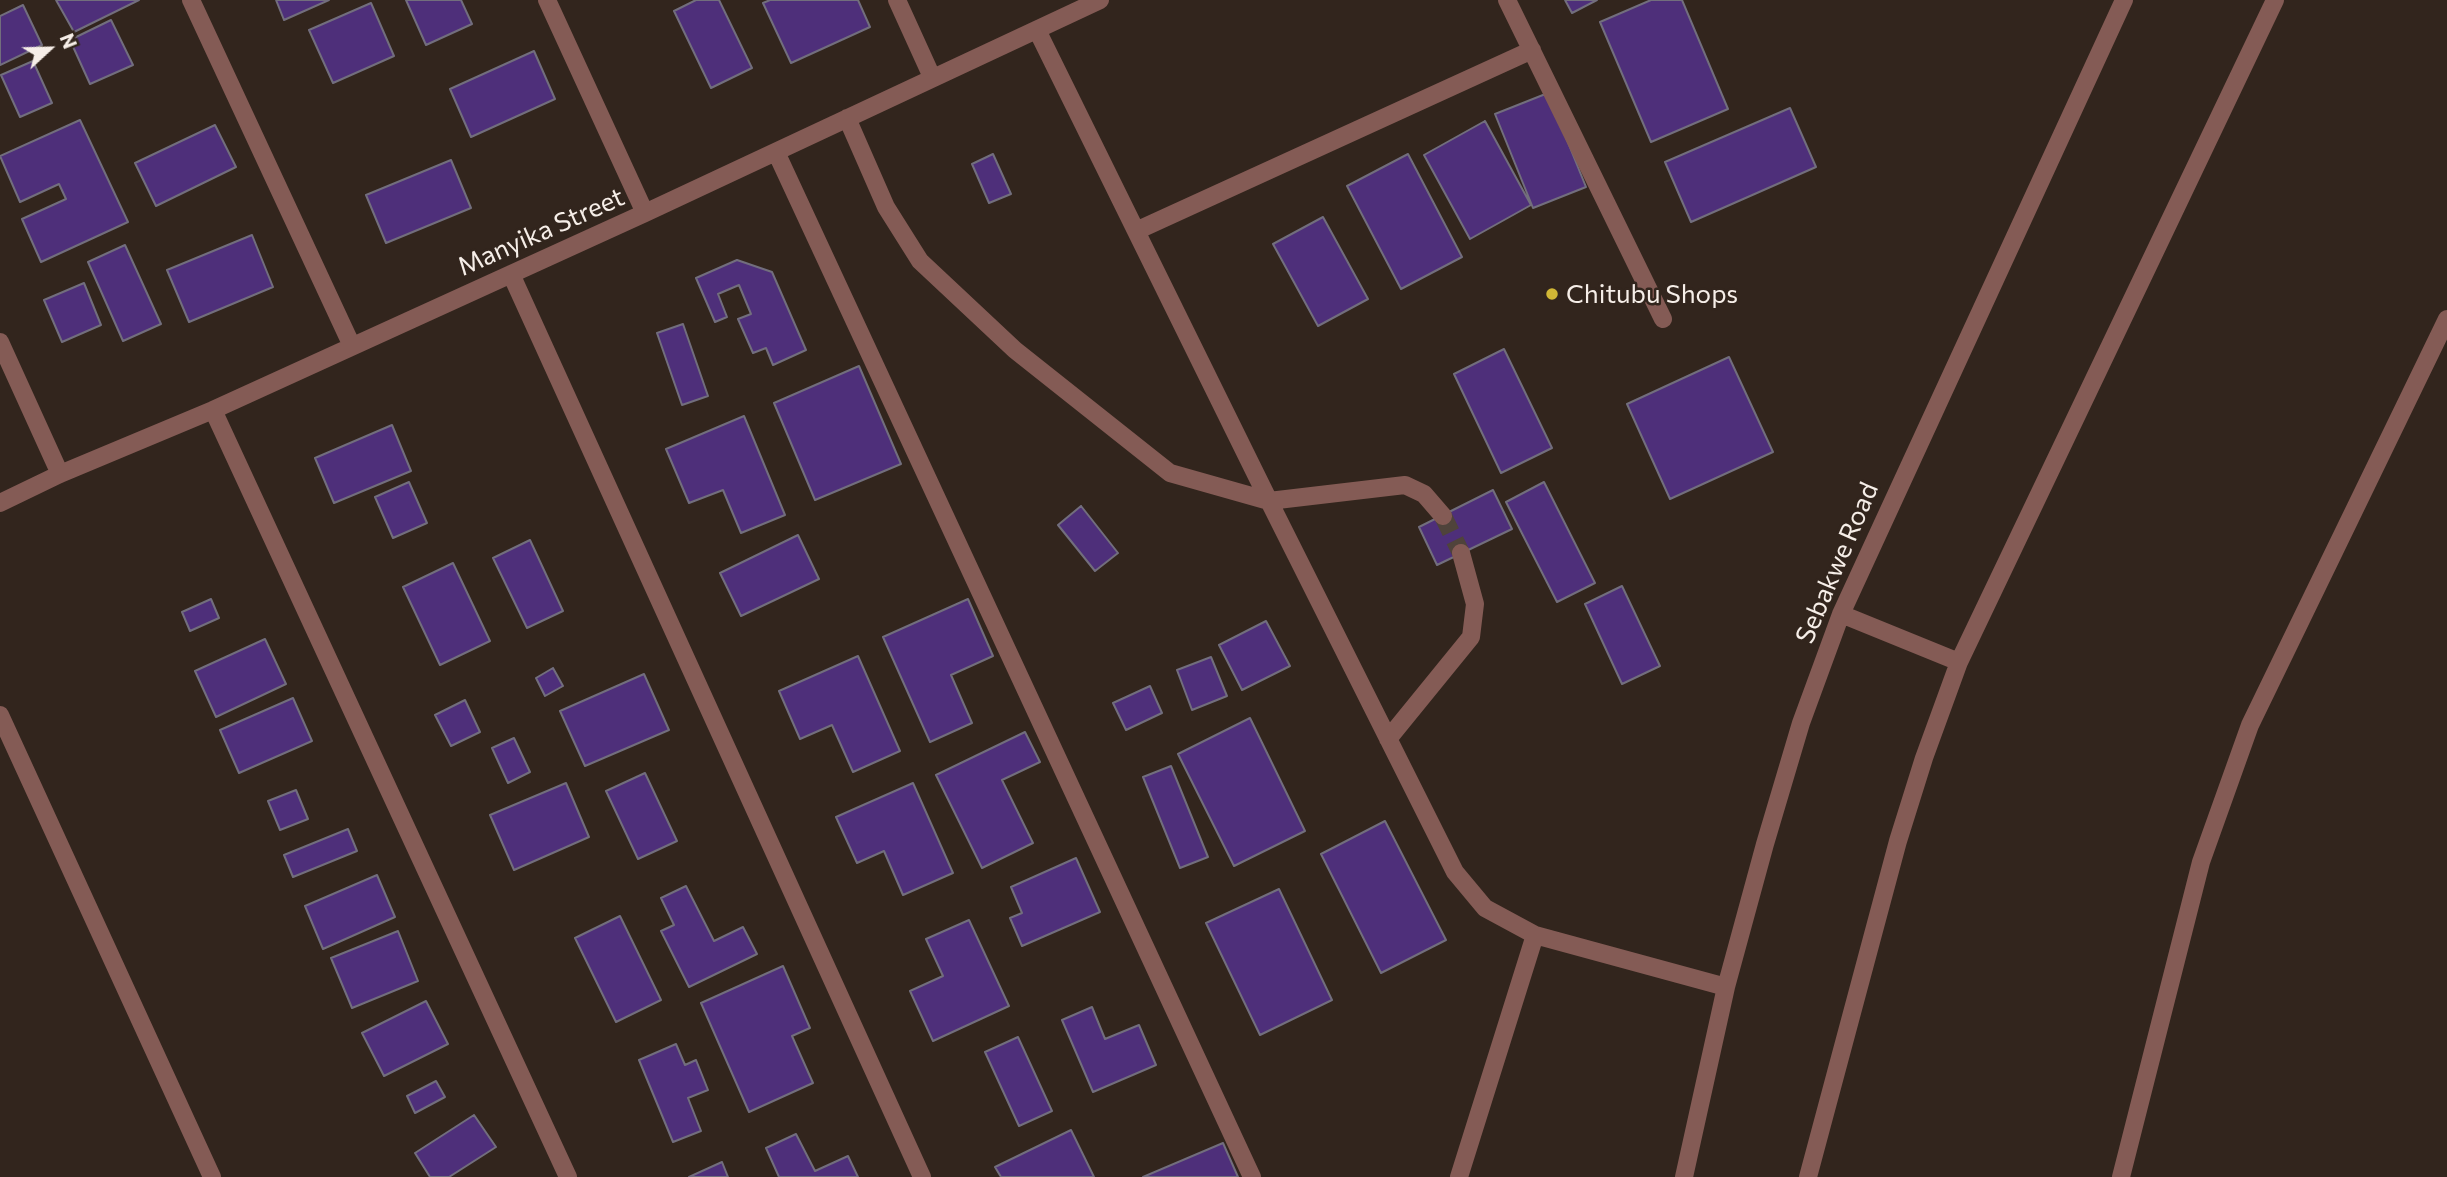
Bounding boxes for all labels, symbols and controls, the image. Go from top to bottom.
north arrow [14,14,84,84]
text: N [56,30,82,52]
street label: Manyika Street [453,181,629,283]
place label: Chitubu Shops [1566,278,1738,310]
marker: Chitubu Shops [1544,286,1560,302]
street label: Sebakwe Road [1789,478,1885,648]

